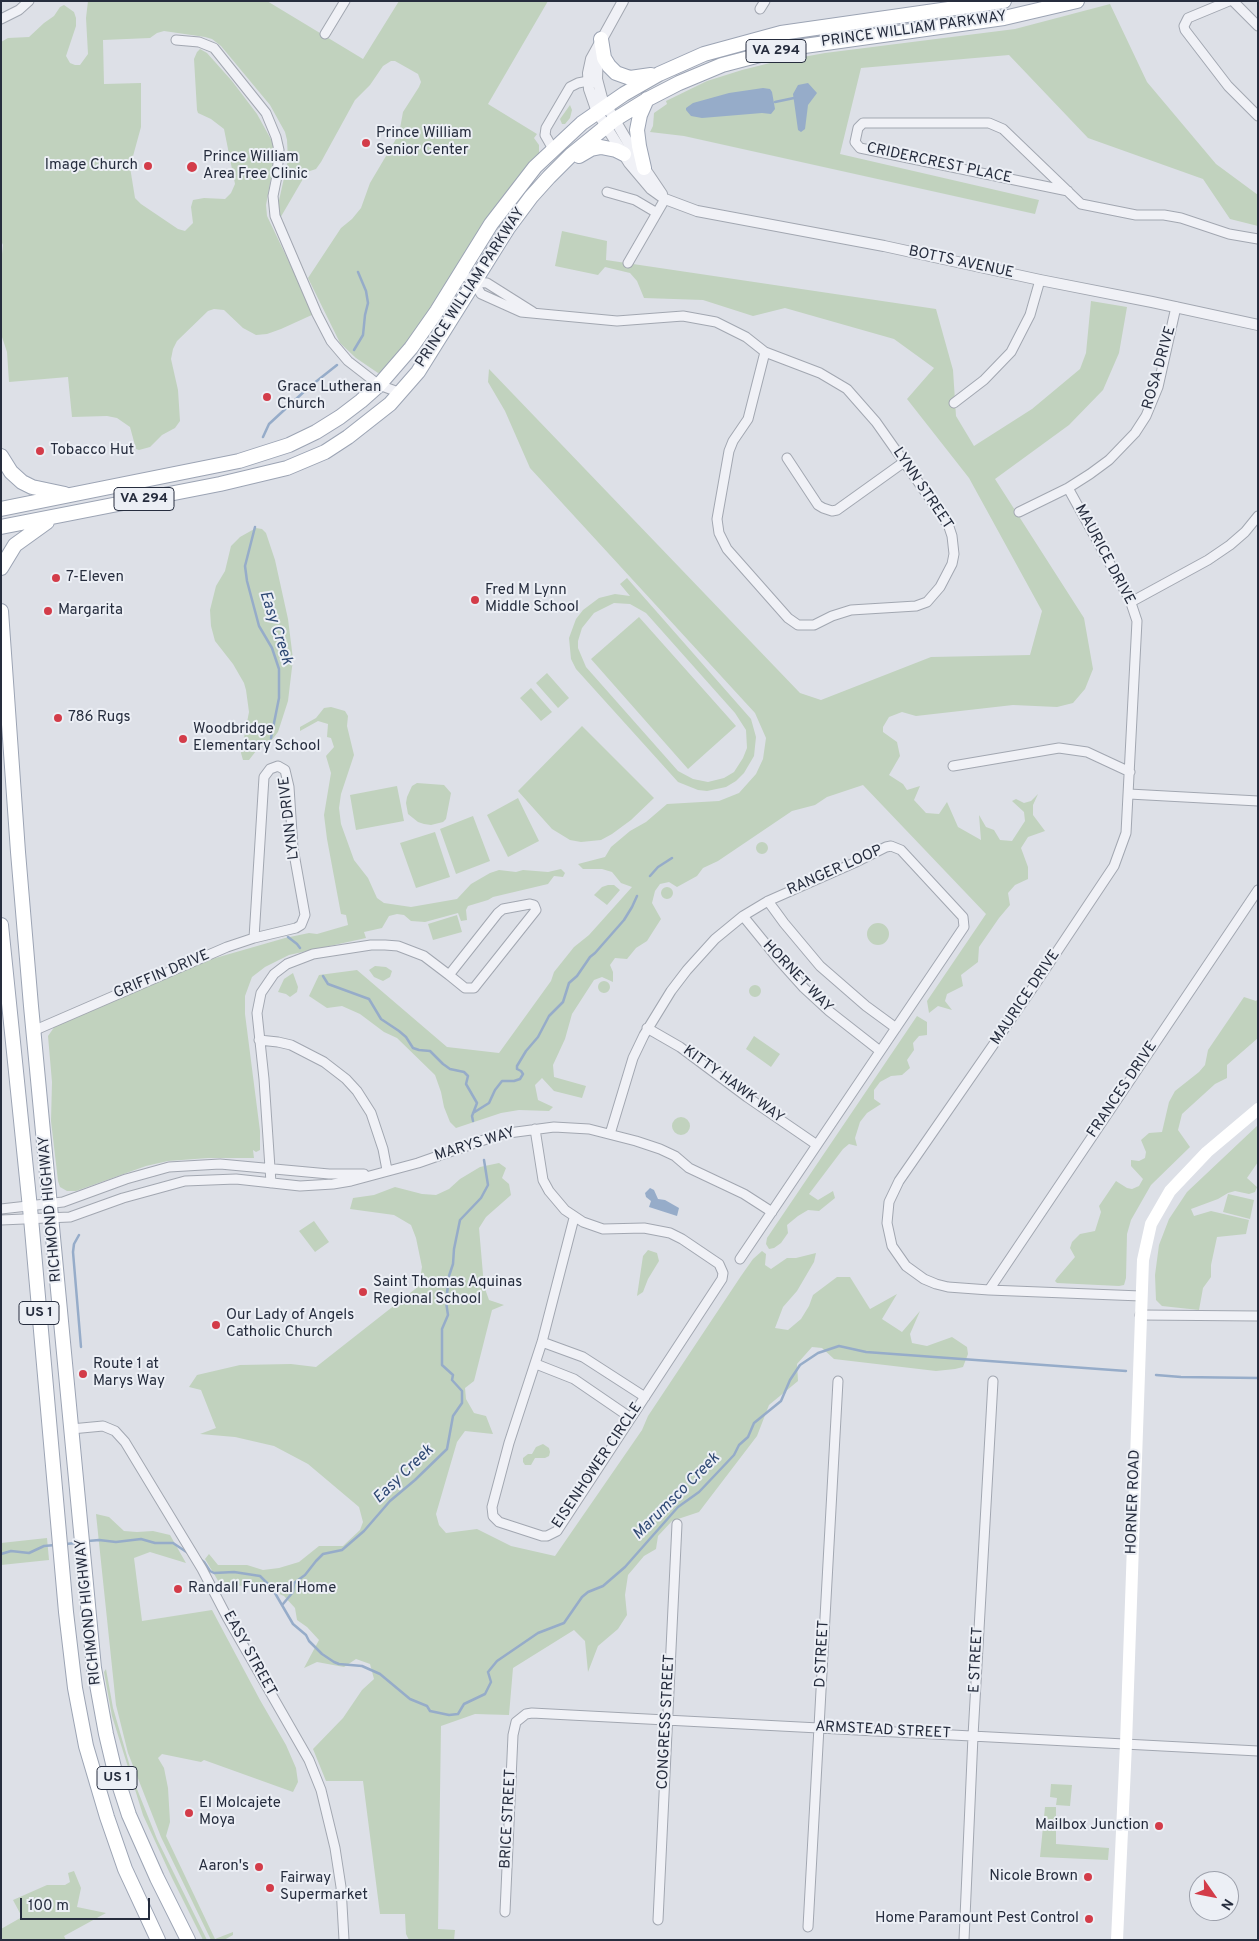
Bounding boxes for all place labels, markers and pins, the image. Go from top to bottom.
place label: Prince William Senior Center [376,125,472,160]
marker: Prince William Senior Center [360,137,372,149]
place label: Prince William Area Free Clinic [203,149,308,184]
place label: Image Church [45,157,138,175]
marker: Image Church [142,160,154,172]
marker: Prince William Area Free Clinic [185,160,199,174]
place label: Grace Lutheran Church [277,379,381,414]
marker: Grace Lutheran Church [261,391,273,403]
place label: Tobacco Hut [50,442,134,460]
marker: Tobacco Hut [34,445,46,457]
place label: 7-Eleven [66,569,124,587]
marker: 7-Eleven [50,572,62,584]
place label: Fred M Lynn Middle School [485,582,579,617]
marker: Fred M Lynn Middle School [469,594,481,606]
place label: Margarita [58,602,123,620]
marker: Margarita [42,605,54,617]
place label: 786 Rugs [68,709,131,727]
marker: 786 Rugs [52,712,64,724]
place label: Woodbridge Elementary School [193,721,320,756]
marker: Woodbridge Elementary School [177,733,189,745]
place label: Saint Thomas Aquinas Regional School [373,1274,522,1309]
marker: Saint Thomas Aquinas Regional School [357,1286,369,1298]
place label: Our Lady of Angels Catholic Church [226,1307,354,1342]
marker: Our Lady of Angels Catholic Church [210,1319,222,1331]
place label: Route 1 at Marys Way [93,1356,165,1391]
marker: Route 1 at Marys Way [77,1368,89,1380]
place label: Randall Funeral Home [188,1580,336,1598]
marker: Randall Funeral Home [172,1583,184,1595]
place label: El Molcajete Moya [199,1795,281,1830]
marker: El Molcajete Moya [183,1807,195,1819]
place label: Mailbox Junction [1035,1817,1149,1835]
marker: Mailbox Junction [1153,1820,1165,1832]
place label: Aaron's [198,1858,249,1876]
marker: Aaron's [253,1861,265,1873]
place label: Nicole Brown [989,1868,1078,1886]
place label: Fairway Supermarket [280,1870,368,1905]
marker: Nicole Brown [1082,1871,1094,1883]
marker: Fairway Supermarket [264,1882,276,1894]
place label: Home Paramount Pest Control [875,1910,1079,1928]
marker: Home Paramount Pest Control [1083,1913,1095,1925]

